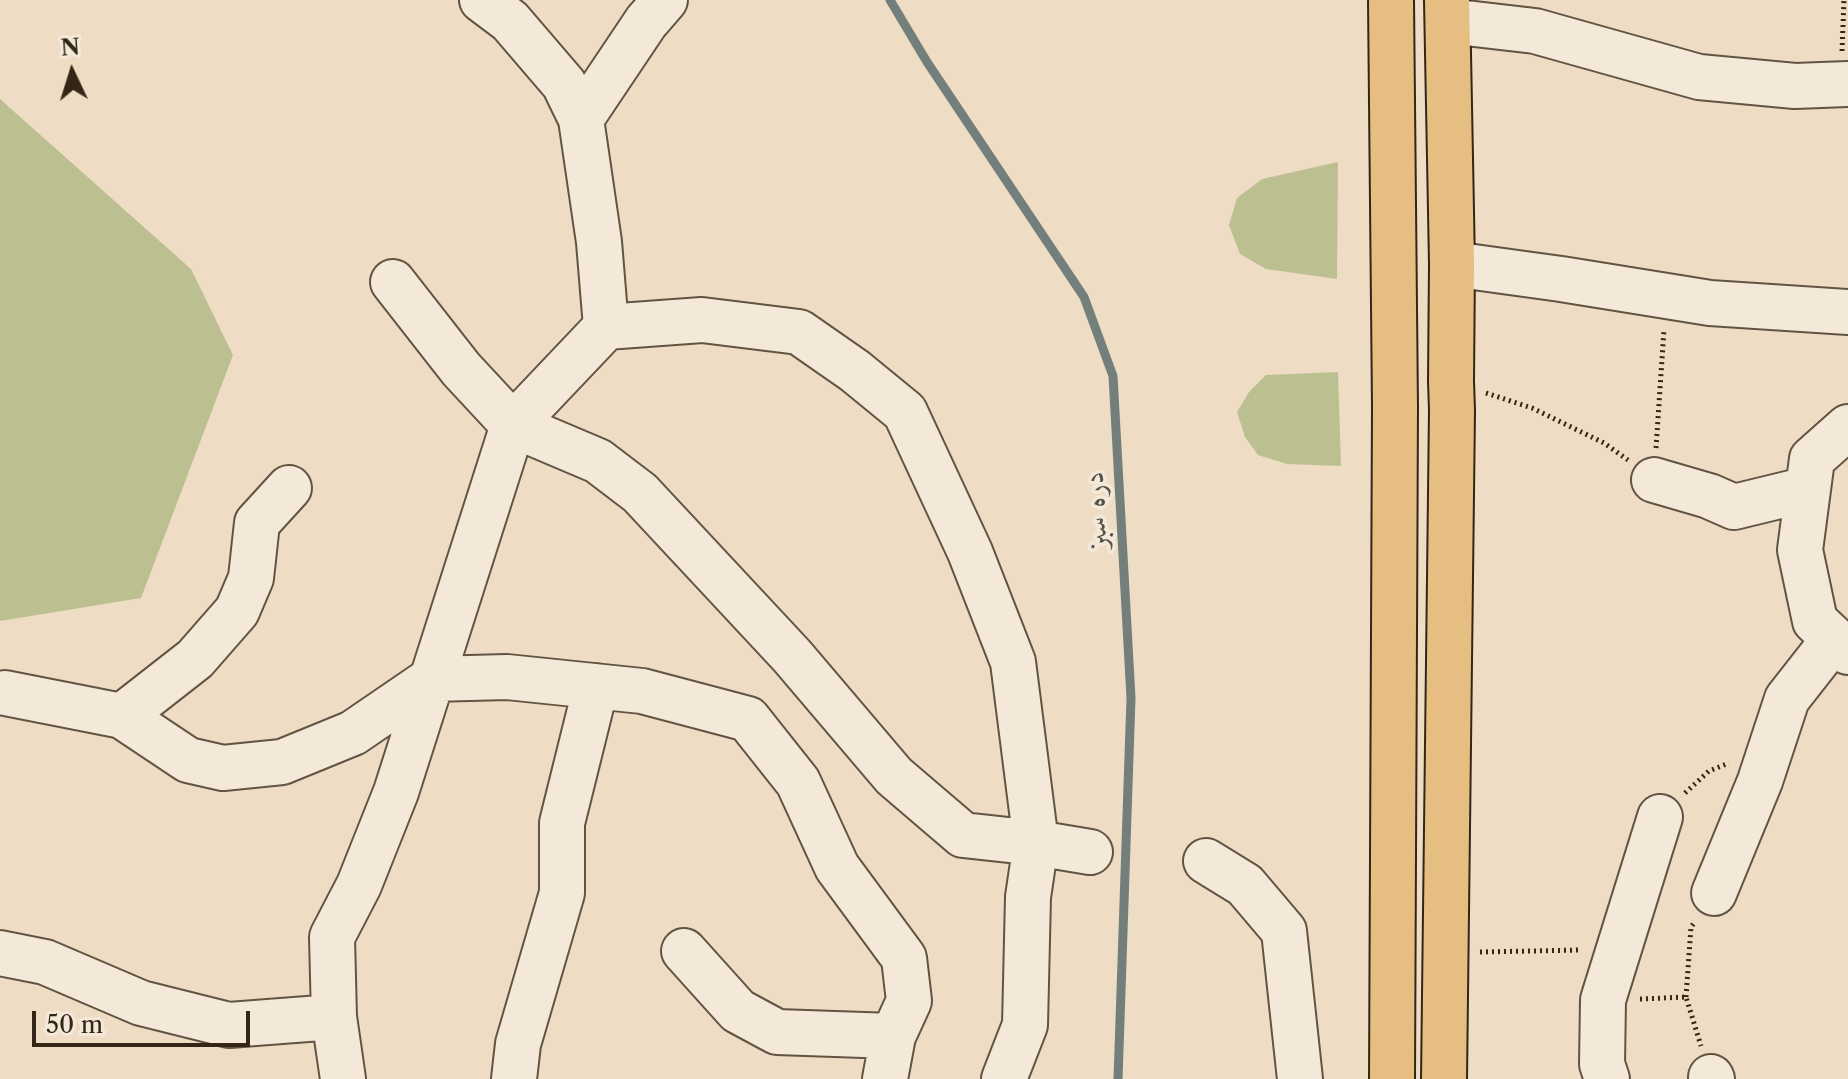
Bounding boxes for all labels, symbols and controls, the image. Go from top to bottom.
north arrow [32,32,112,112]
text: N [60,33,81,62]
water label: دره سبز [1076,470,1116,550]
scale bar [36,995,254,1045]
text: 50 m [46,1010,103,1039]

